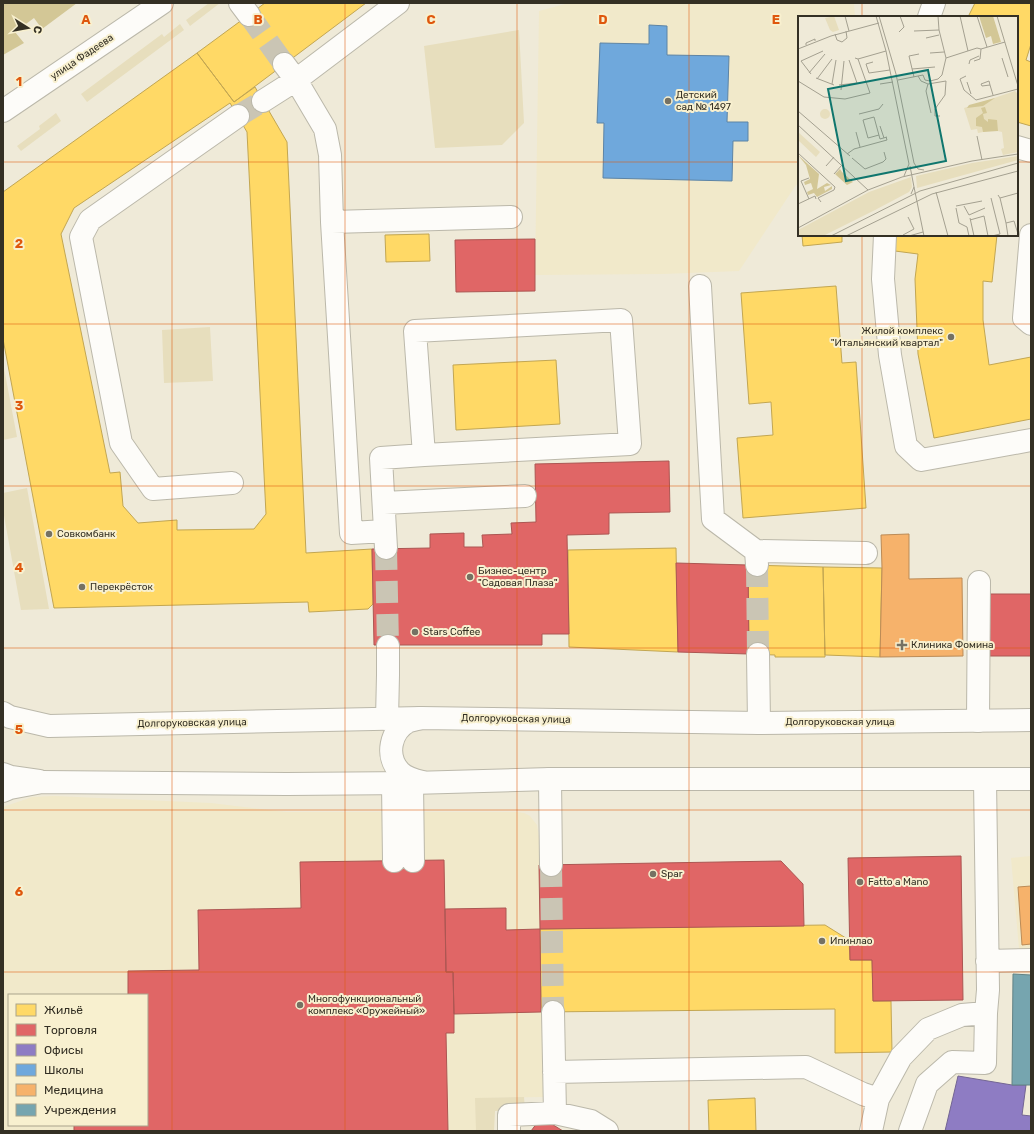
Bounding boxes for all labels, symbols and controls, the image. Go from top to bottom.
north arrow [8,8,48,48]
text: A [81,12,91,27]
text: B [253,12,263,27]
text: C [426,12,436,27]
text: D [598,12,608,27]
text: E [772,12,780,27]
inset map [798,16,1018,236]
text: С [30,25,44,35]
street label: улица Фадеева [48,31,116,83]
text: 1 [16,74,22,89]
place label: Детский сад № 1497 [676,89,731,113]
marker: Детский сад № 1497 [663,96,673,106]
text: 2 [15,236,23,251]
place label: Жилой комплекс "Итальянский квартал" [831,325,943,349]
marker: Жилой комплекс "Итальянский квартал" [946,332,956,342]
text: 3 [15,398,24,413]
place label: Совкомбанк [57,528,116,540]
marker: Совкомбанк [44,529,54,539]
text: 4 [15,560,24,575]
place label: Бизнес-центр "Садовая Плаза" [478,565,558,589]
marker: Бизнес-центр "Садовая Плаза" [465,572,475,582]
place label: Перекрёсток [90,581,154,593]
marker: Перекрёсток [77,582,87,592]
place label: Stars Coffee [423,626,481,638]
marker: Stars Coffee [410,627,420,637]
marker: Клиника Фомина [896,639,908,651]
place label: Клиника Фомина [911,639,994,651]
street label: Долгоруковская улица [461,712,571,726]
street label: Долгоруковская улица [137,716,247,730]
street label: Долгоруковская улица [785,716,895,728]
text: 5 [15,722,23,737]
place label: Spar [661,868,683,880]
marker: Spar [648,869,658,879]
place label: Fatto a Mano [868,876,929,888]
marker: Fatto a Mano [855,877,865,887]
text: 6 [15,884,24,899]
place label: Ипинлао [830,935,873,947]
marker: Ипинлао [817,936,827,946]
place label: Многофункциональный комплекс «Оружейный» [308,993,425,1017]
legend [8,994,148,1126]
marker: Многофункциональный комплекс «Оружейный» [295,1000,305,1010]
text: Жильё [44,1003,83,1017]
text: Торговля [44,1023,97,1037]
text: Офисы [44,1043,83,1057]
text: Школы [44,1063,84,1077]
text: Медицина [44,1083,103,1097]
text: Учреждения [44,1103,116,1117]

